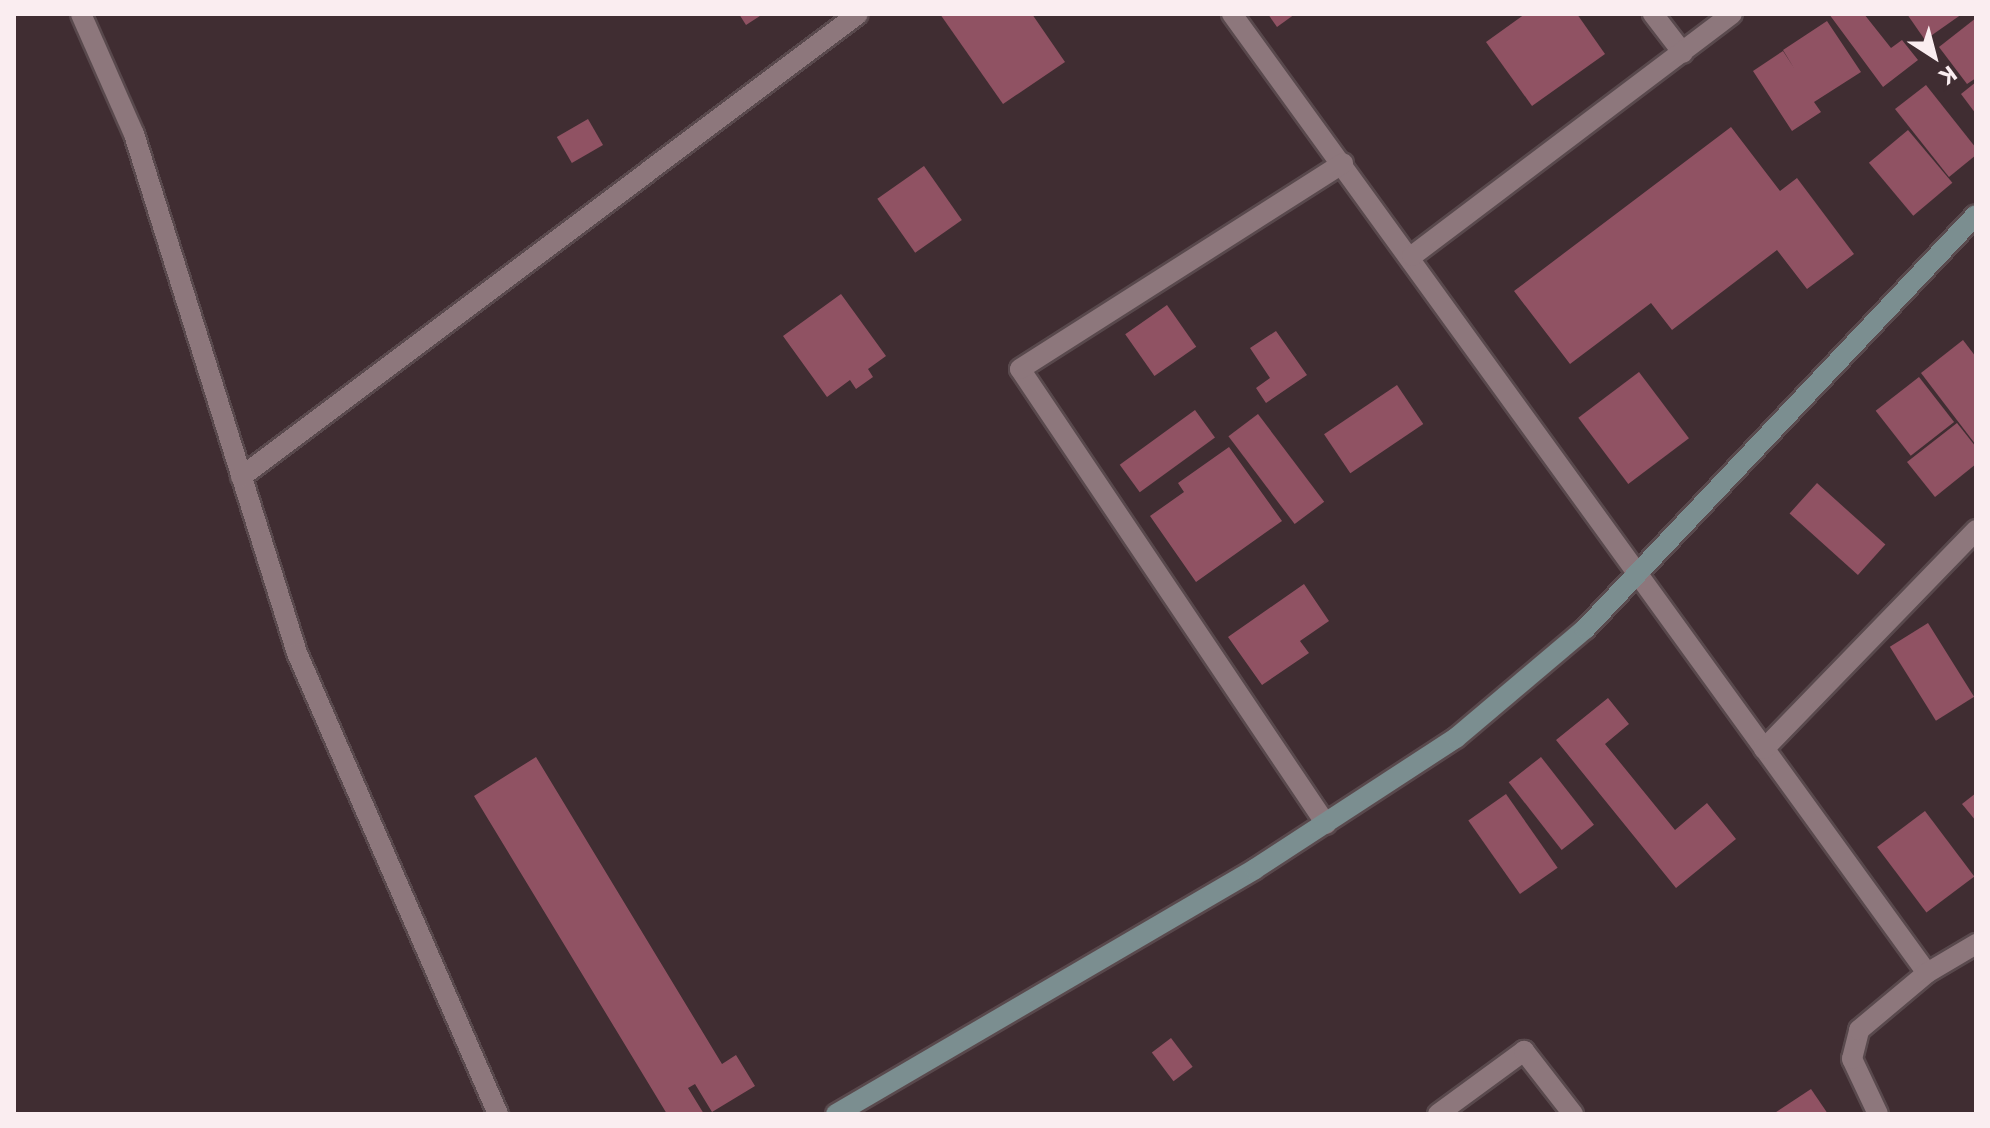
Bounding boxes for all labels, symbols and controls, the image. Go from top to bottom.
north arrow [1894,16,1974,96]
text: K [1934,60,1963,91]

